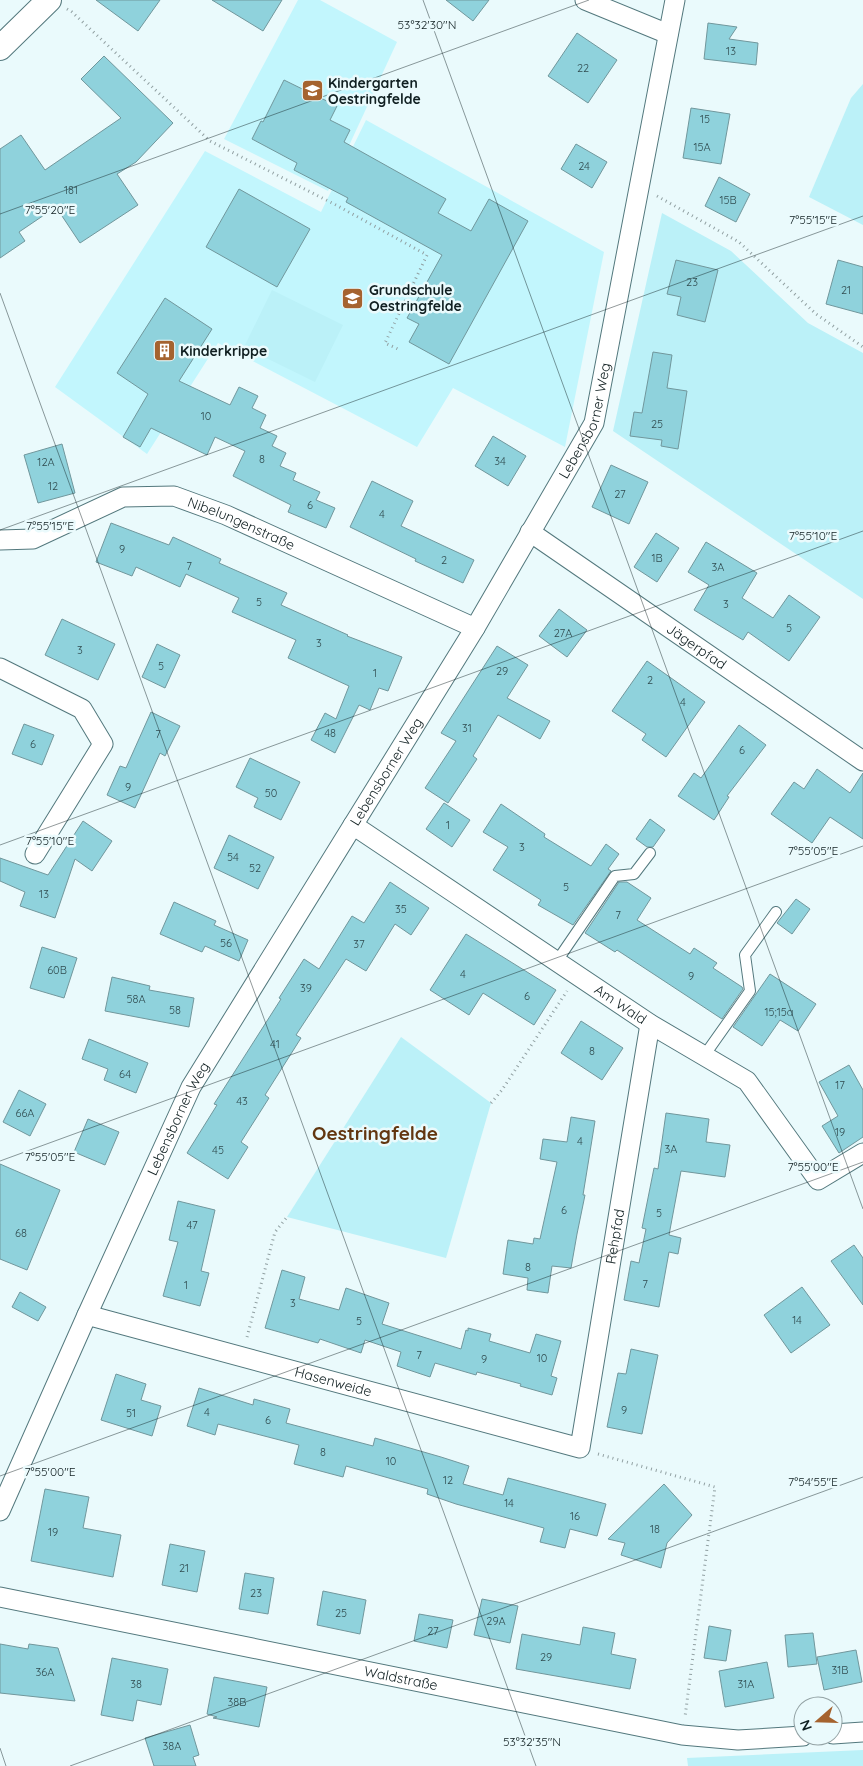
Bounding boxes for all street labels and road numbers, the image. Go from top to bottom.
street label: Lebensborner Weg [555,361,614,482]
street label: Nibelungenstraße [185,493,298,554]
street label: Jägerpfad [663,620,730,673]
street label: Lebensborner Weg [346,714,426,829]
street label: Am Wald [591,980,650,1028]
street label: Lebensborner Weg [143,1059,213,1178]
street label: Rehpfad [602,1208,628,1265]
street label: Hasenweide [293,1362,374,1400]
street label: Waldstraße [362,1662,439,1694]

